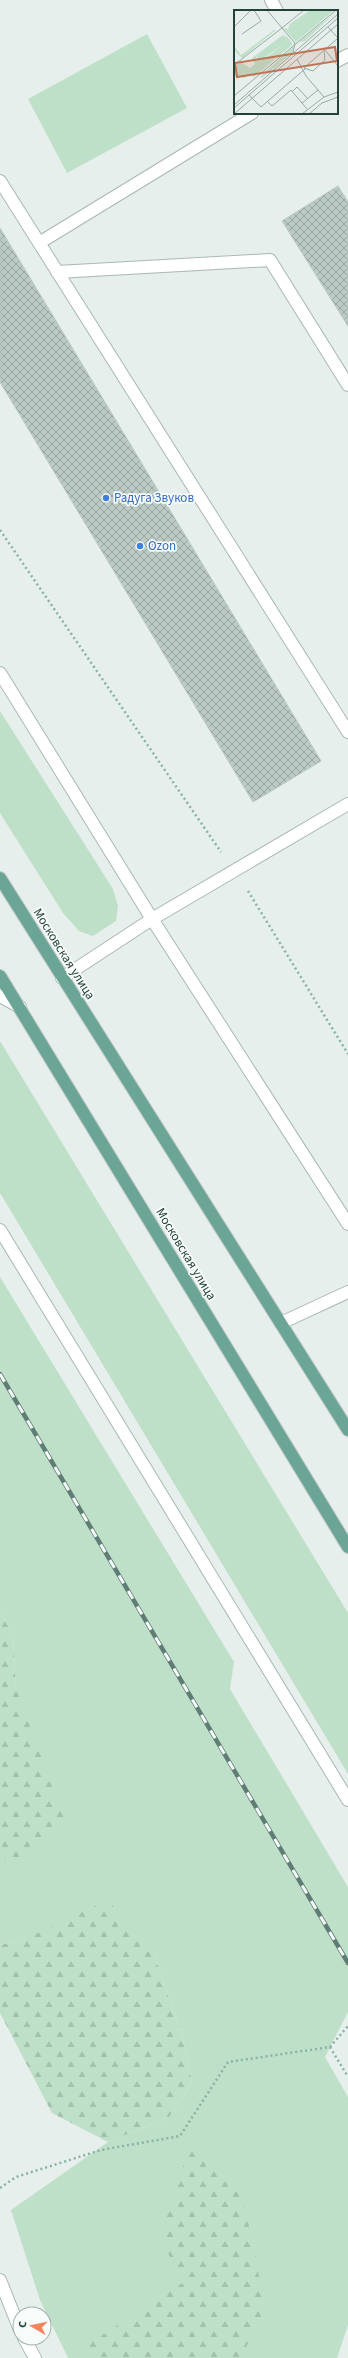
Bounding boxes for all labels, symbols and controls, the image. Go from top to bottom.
inset map [234,10,338,114]
place label: Радуга Звуков [114,489,194,507]
marker: Радуга Звуков [101,493,111,503]
place label: Ozon [148,537,176,555]
marker: Ozon [135,541,145,551]
street label: Московская улица [29,905,99,1003]
street label: Московская улица [151,1205,221,1303]
north arrow [12,2306,52,2346]
text: С [15,2320,31,2329]

